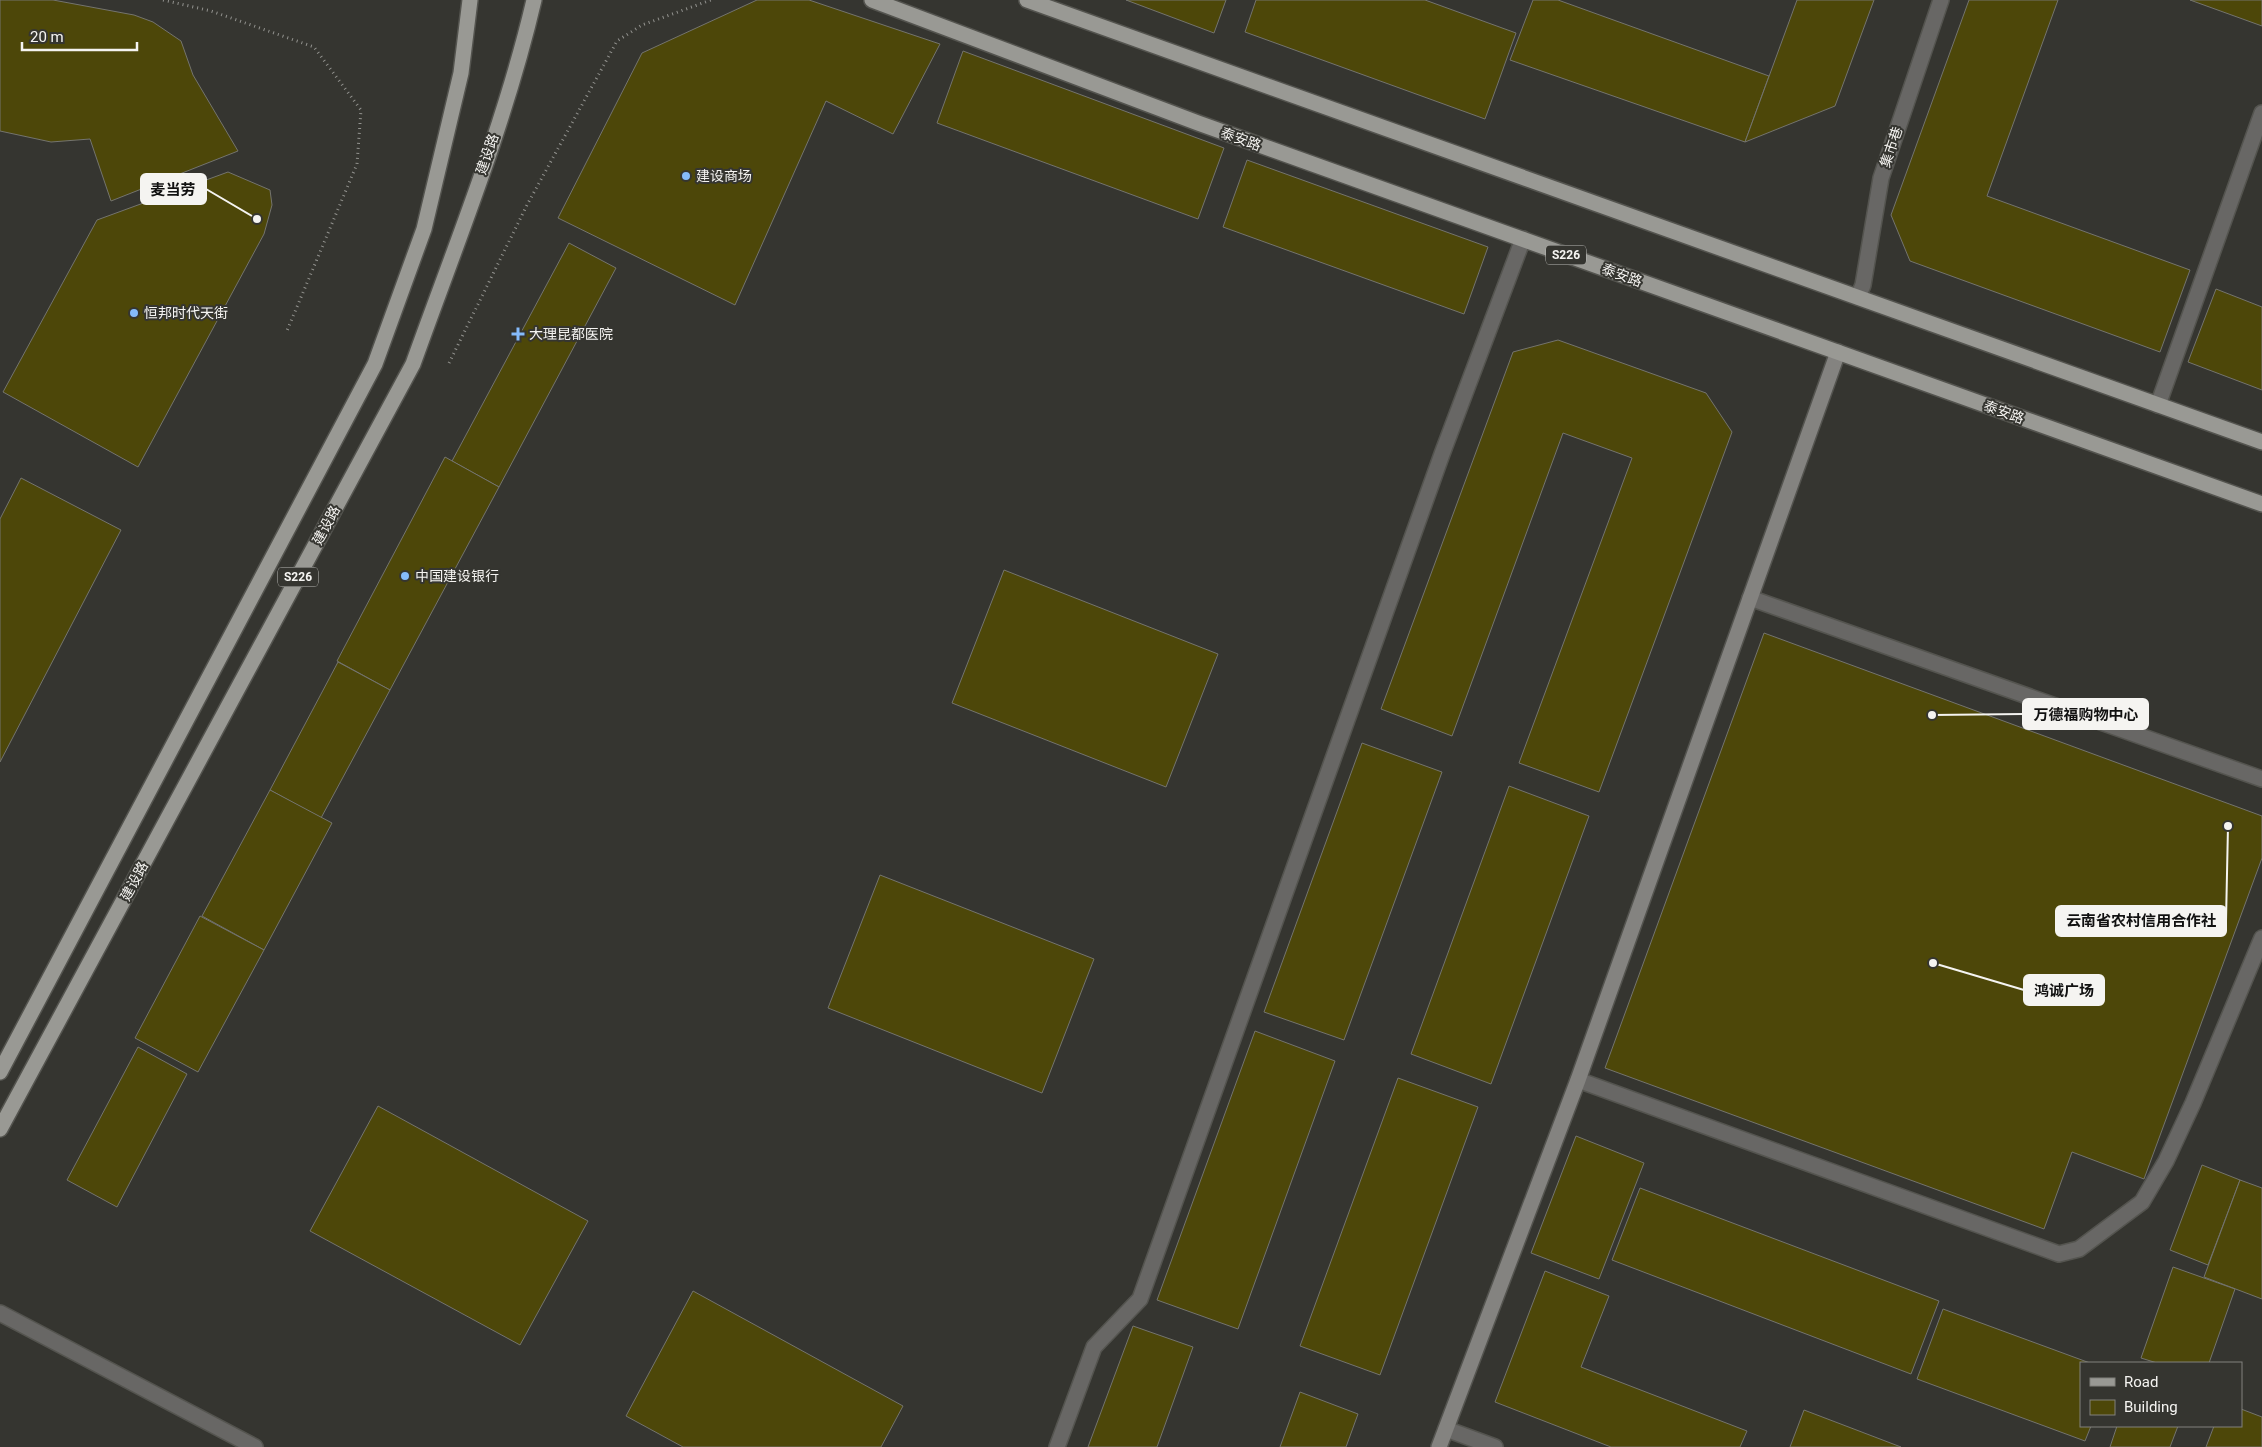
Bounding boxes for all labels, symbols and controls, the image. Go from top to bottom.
scale bar [22,20,138,52]
text: 20 m [30,28,64,46]
street label: 泰安路 [1219,124,1263,154]
street label: 集市巷 [1877,125,1905,169]
street label: 建设路 [473,132,501,176]
place label: 建设商场 [696,168,752,184]
marker: 建设商场 [680,170,692,182]
callout: 麦当劳 [141,174,206,204]
text: 麦当劳 [150,181,196,199]
road number: S226 [1546,246,1586,264]
street label: 泰安路 [1600,260,1644,290]
place label: 恒邦时代天街 [144,305,228,321]
marker: 恒邦时代天街 [128,307,140,319]
place label: 大理昆都医院 [529,326,613,342]
marker: 大理昆都医院 [511,327,525,341]
street label: 泰安路 [1982,397,2026,427]
street label: 建设路 [309,503,343,547]
road number: S226 [278,568,318,586]
place label: 中国建设银行 [415,568,499,584]
marker: 中国建设银行 [399,570,411,582]
callout: 万德福购物中心 [2023,699,2148,729]
text: 万德福购物中心 [2033,706,2139,724]
street label: 建设路 [117,859,151,903]
callout: 云南省农村信用合作社 [2056,906,2226,936]
text: 云南省农村信用合作社 [2066,912,2216,930]
callout: 鸿诚广场 [2024,975,2104,1005]
text: 鸿诚广场 [2034,982,2094,1000]
legend [2080,1362,2242,1427]
text: Road [2124,1373,2158,1391]
text: Building [2124,1398,2178,1416]

